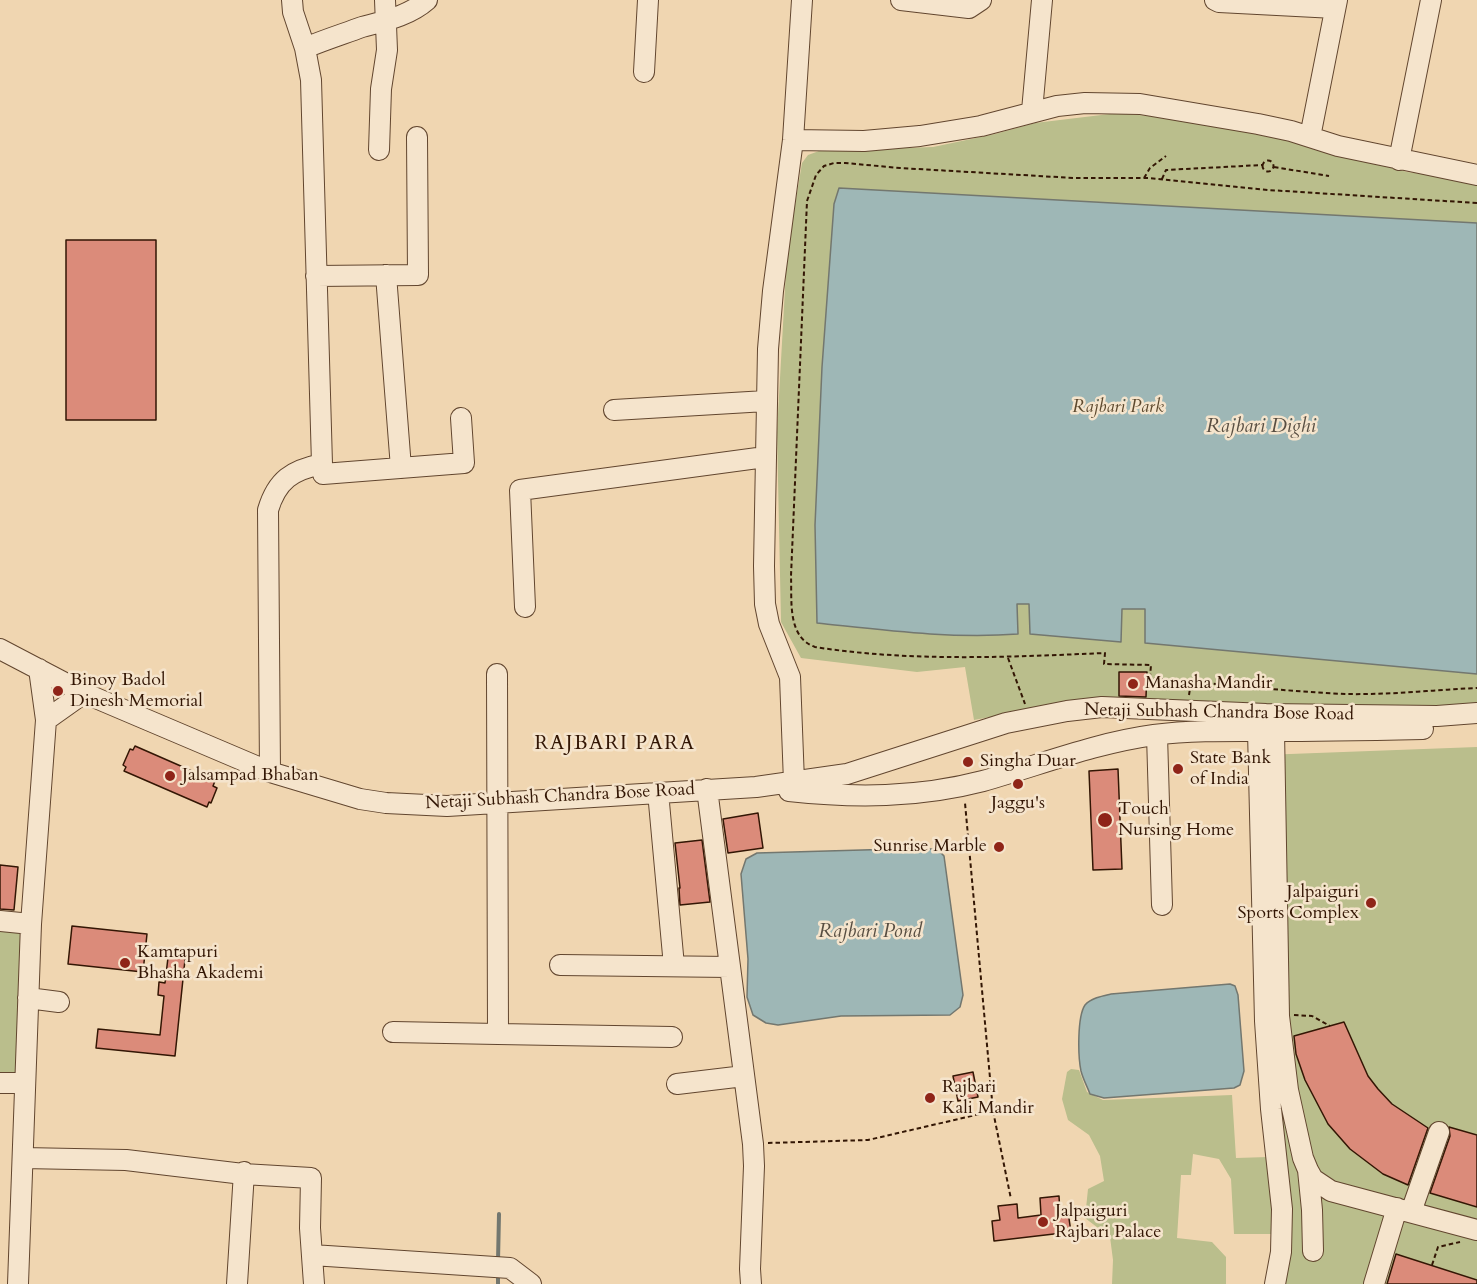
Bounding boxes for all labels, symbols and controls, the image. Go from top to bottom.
park label: Rajbari Park [1072,397,1164,419]
water label: Rajbari Dighi [1206,415,1316,439]
place label: Binoy Badol Dinesh Memorial [70,670,203,712]
place label: Manasha Mandir [1145,673,1272,695]
marker: Manasha Mandir [1126,677,1140,691]
marker: Binoy Badol Dinesh Memorial [51,684,65,698]
street label: Netaji Subhash Chandra Bose Road [1084,700,1354,726]
district label: RAJBARI PARA [535,732,695,756]
place label: State Bank of India [1190,748,1271,790]
place label: Singha Duar [980,751,1076,773]
marker: Singha Duar [961,755,975,769]
marker: State Bank of India [1171,762,1185,776]
place label: Jalsampad Bhaban [182,765,319,787]
marker: Jalsampad Bhaban [163,769,177,783]
marker: Jaggu's [1011,777,1025,791]
street label: Netaji Subhash Chandra Bose Road [425,779,695,815]
place label: Jaggu's [991,793,1045,815]
place label: Touch Nursing Home [1118,799,1234,842]
marker: Touch Nursing Home [1096,811,1114,829]
place label: Sunrise Marble [874,836,987,858]
marker: Sunrise Marble [992,840,1006,854]
place label: Jalpaiguri Sports Complex [1238,882,1359,924]
marker: Jalpaiguri Sports Complex [1364,896,1378,910]
water label: Rajbari Pond [818,920,922,944]
place label: Kamtapuri Bhasha Akademi [137,942,264,984]
marker: Kamtapuri Bhasha Akademi [118,956,132,970]
place label: Rajbari Kali Mandir [942,1077,1034,1120]
marker: Rajbari Kali Mandir [923,1091,937,1105]
place label: Jalpaiguri Rajbari Palace [1055,1201,1161,1244]
marker: Jalpaiguri Rajbari Palace [1036,1215,1050,1229]

